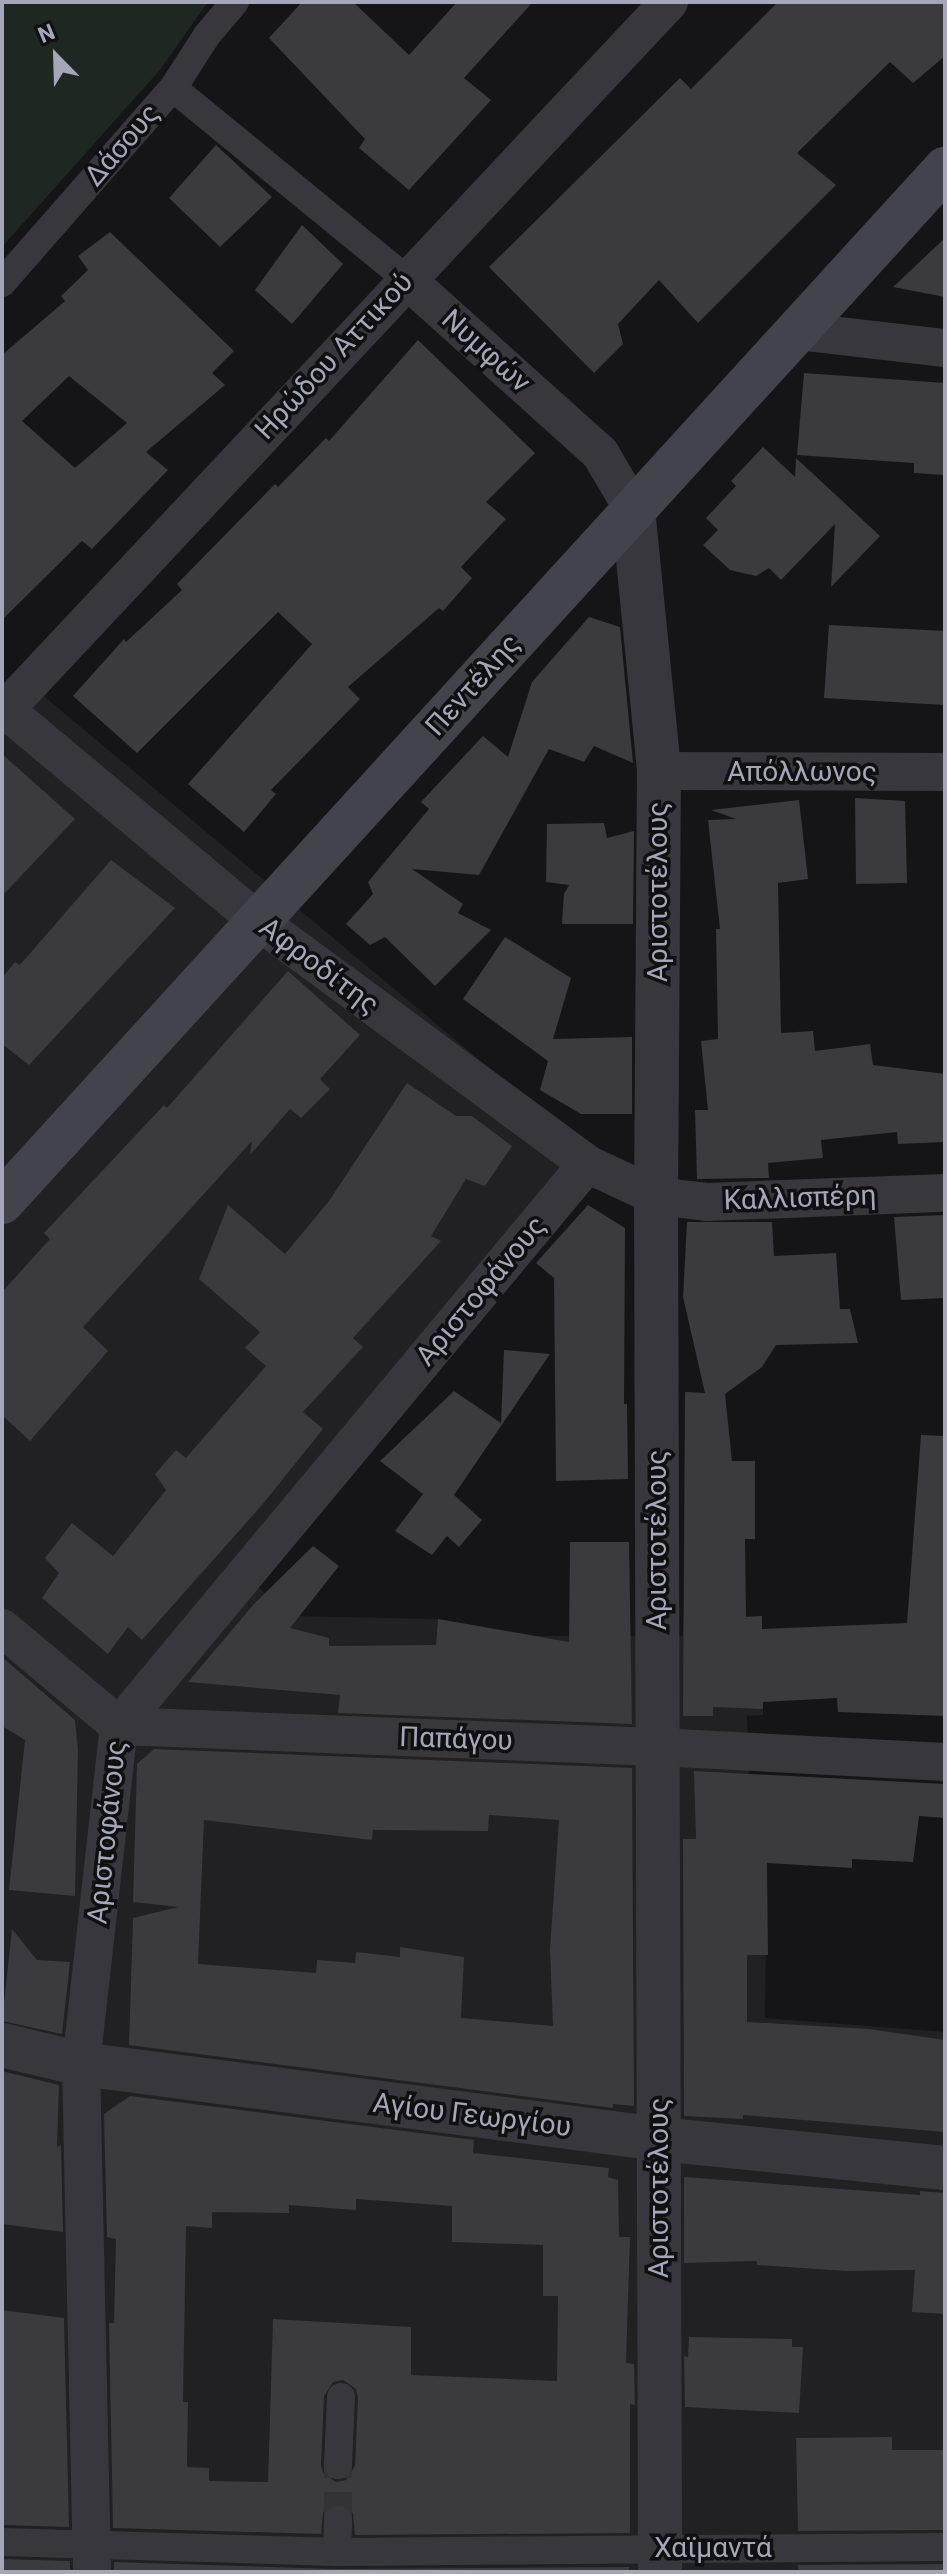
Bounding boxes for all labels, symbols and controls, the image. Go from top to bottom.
north arrow [16,16,96,96]
text: N [34,19,58,48]
street label: Δάσους [77,97,167,193]
street label: Ηρώδου Αττικού [248,266,420,446]
street label: Νυμφών [435,303,537,399]
street label: Πεντέλης [419,627,527,743]
street label: Απόλλωνος [727,755,877,789]
street label: Αριστοτέλους [641,802,675,982]
street label: Αφροδίτης [253,910,385,1022]
street label: Καλλισπέρη [723,1179,877,1217]
street label: Αριστοφάνους [409,1210,553,1372]
street label: Αριστοτέλους [640,1450,674,1630]
street label: Παπάγου [399,1720,513,1758]
street label: Αριστοφάνους [81,1738,133,1926]
street label: Αγίου Γεωργίου [371,2086,573,2144]
street label: Αριστοτέλους [642,2098,676,2278]
street label: Χαϊμαντά [654,2531,772,2565]

